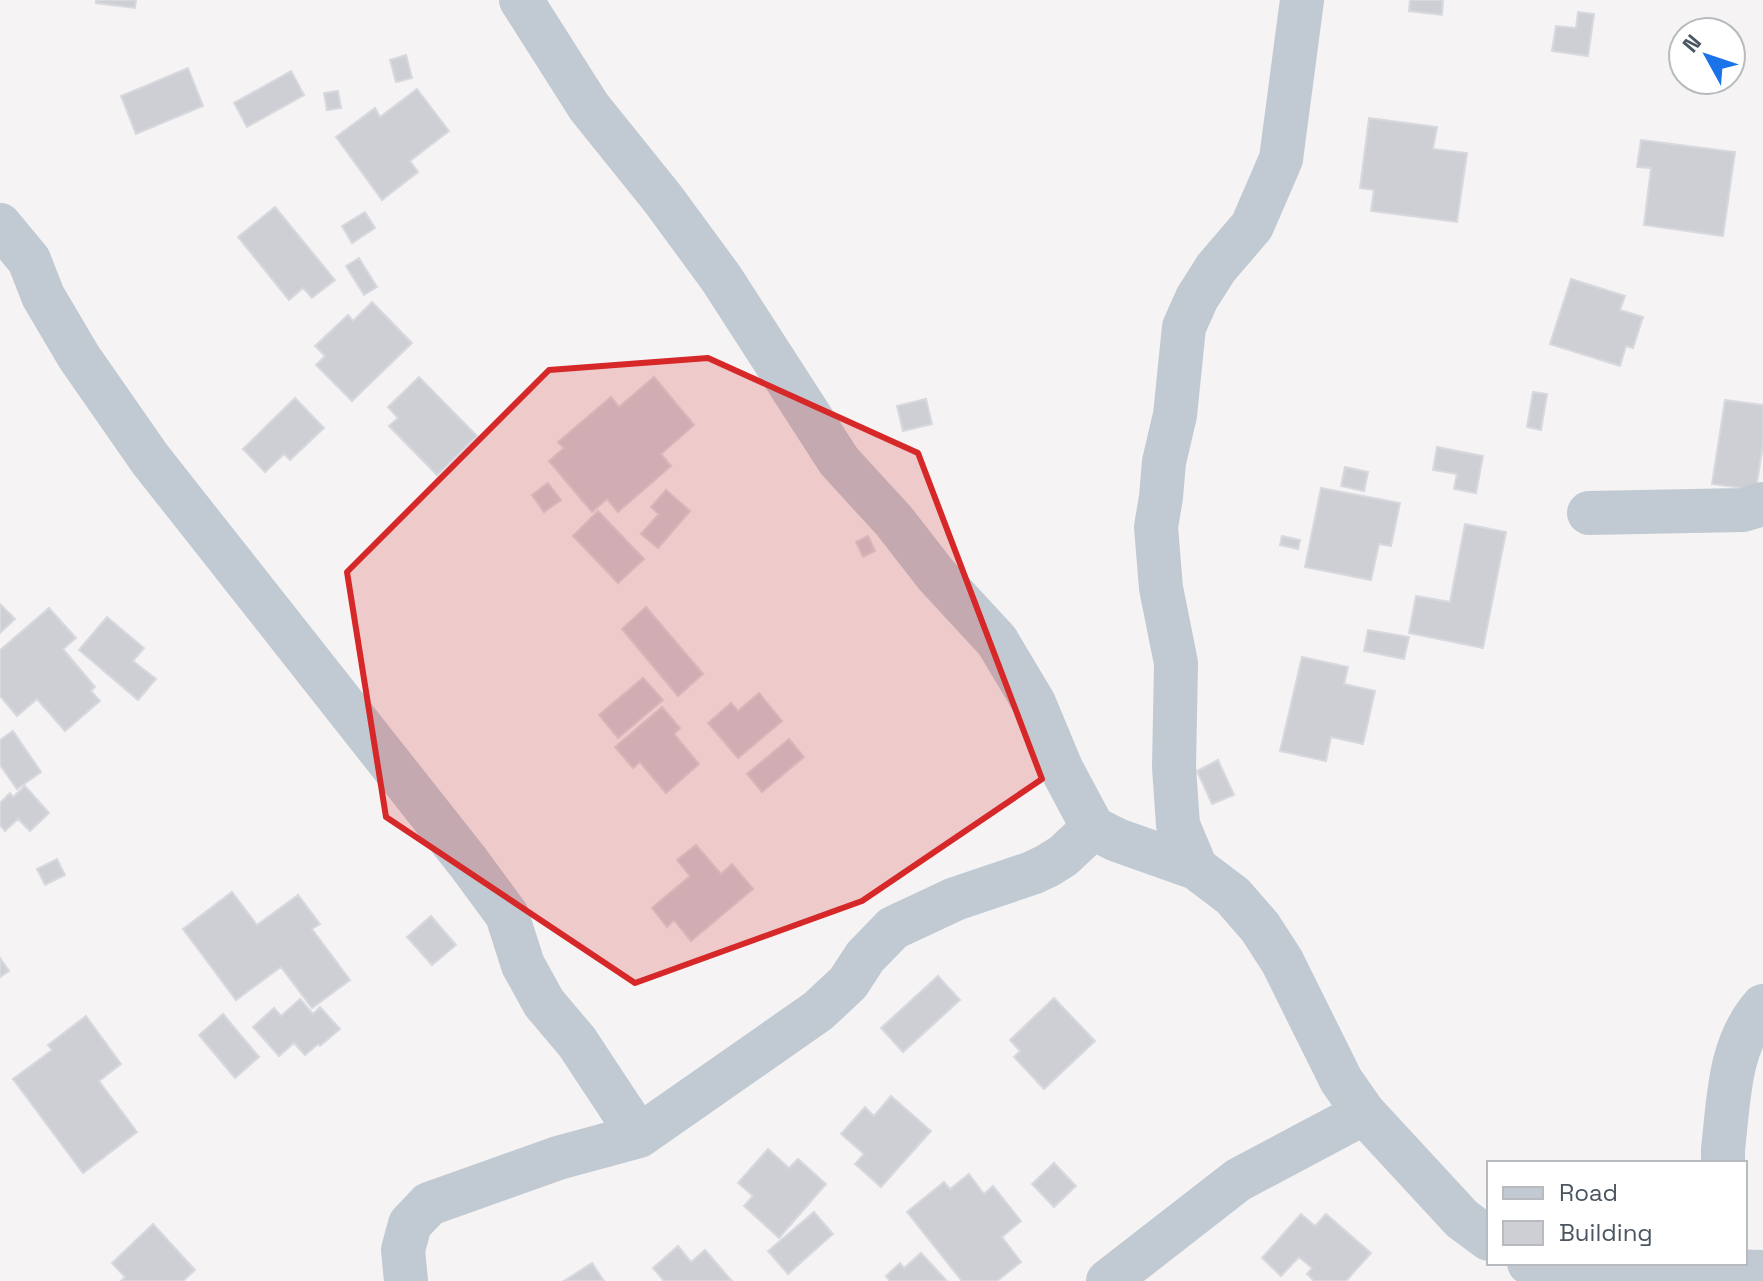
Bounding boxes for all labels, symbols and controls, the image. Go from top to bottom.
north arrow [1667,16,1747,96]
text: N [1676,28,1707,58]
legend [1487,1161,1747,1265]
text: Road [1559,1177,1618,1208]
text: Building [1559,1217,1653,1248]

